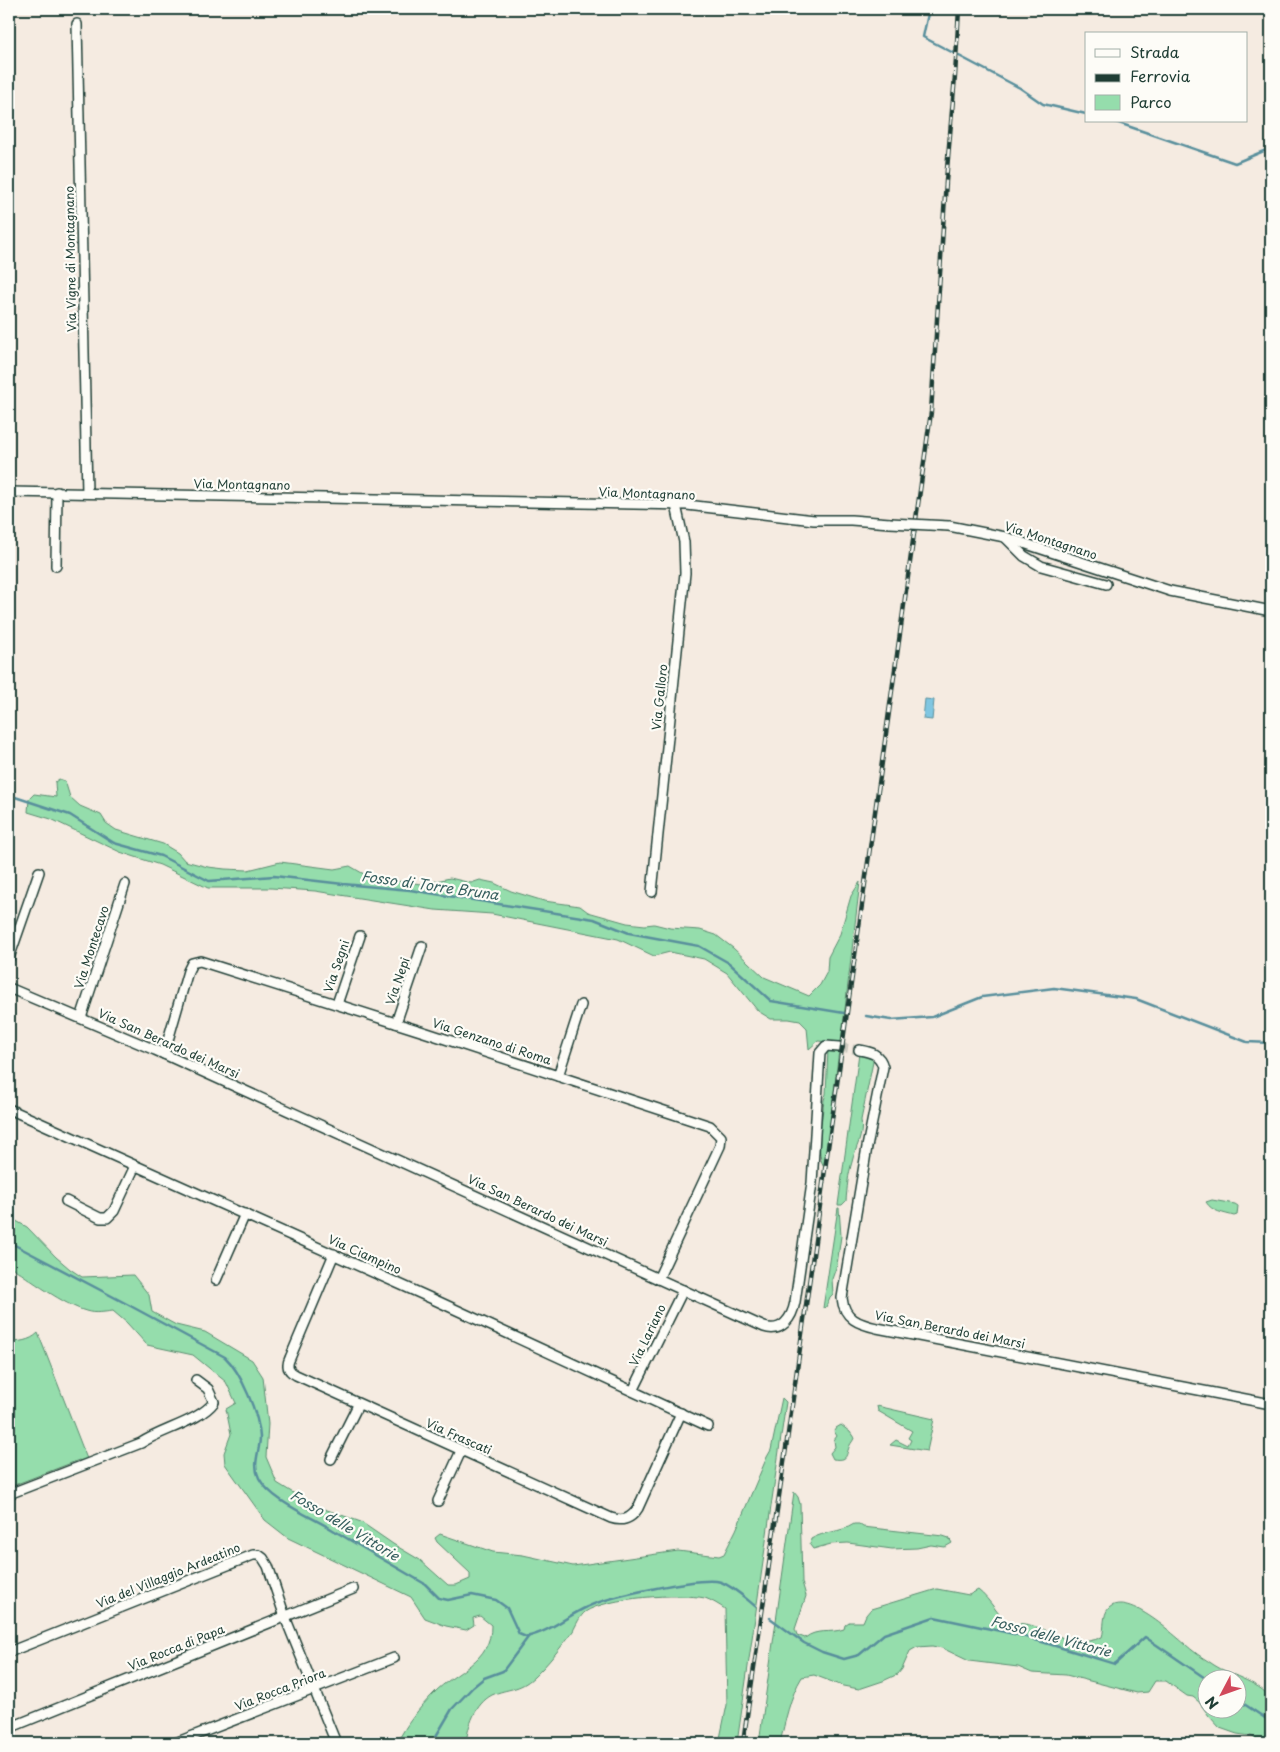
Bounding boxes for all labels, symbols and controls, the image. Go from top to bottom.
legend [1085,32,1248,122]
text: Strada [1130,40,1180,63]
text: Ferrovia [1130,64,1191,87]
text: Parco [1130,90,1172,113]
street label: Via Vigne di Montagnano [60,185,80,332]
street label: Via Montagnano [194,474,291,494]
street label: Via Montagnano [598,482,696,504]
street label: Via Montagnano [1002,517,1100,564]
street label: Via Galloro [647,663,671,731]
water label: Fosso di Torre Bruna [360,865,501,905]
street label: Via Montecavo [69,903,113,991]
street label: Via Segni [319,937,353,995]
street label: Via Nepi [380,955,414,1007]
street label: Via San Berardo dei Marsi [95,1004,243,1082]
street label: Via Genzano di Roma [430,1013,554,1069]
street label: Via San Berardo dei Marsi [465,1170,611,1250]
street label: Via Ciampino [325,1230,405,1278]
street label: Via Lariano [624,1301,670,1369]
street label: Via San Berardo dei Marsi [873,1306,1027,1352]
street label: Via Frascati [423,1413,495,1459]
water label: Fosso delle Vittorie [287,1484,405,1567]
street label: Via del Villaggio Ardeatino [93,1538,243,1612]
water label: Fosso delle Vittorie [989,1610,1115,1663]
street label: Via Rocca di Papa [125,1619,227,1675]
street label: Via Rocca Priora [232,1663,329,1715]
north arrow [1198,1670,1248,1720]
text: N [1200,1692,1223,1714]

